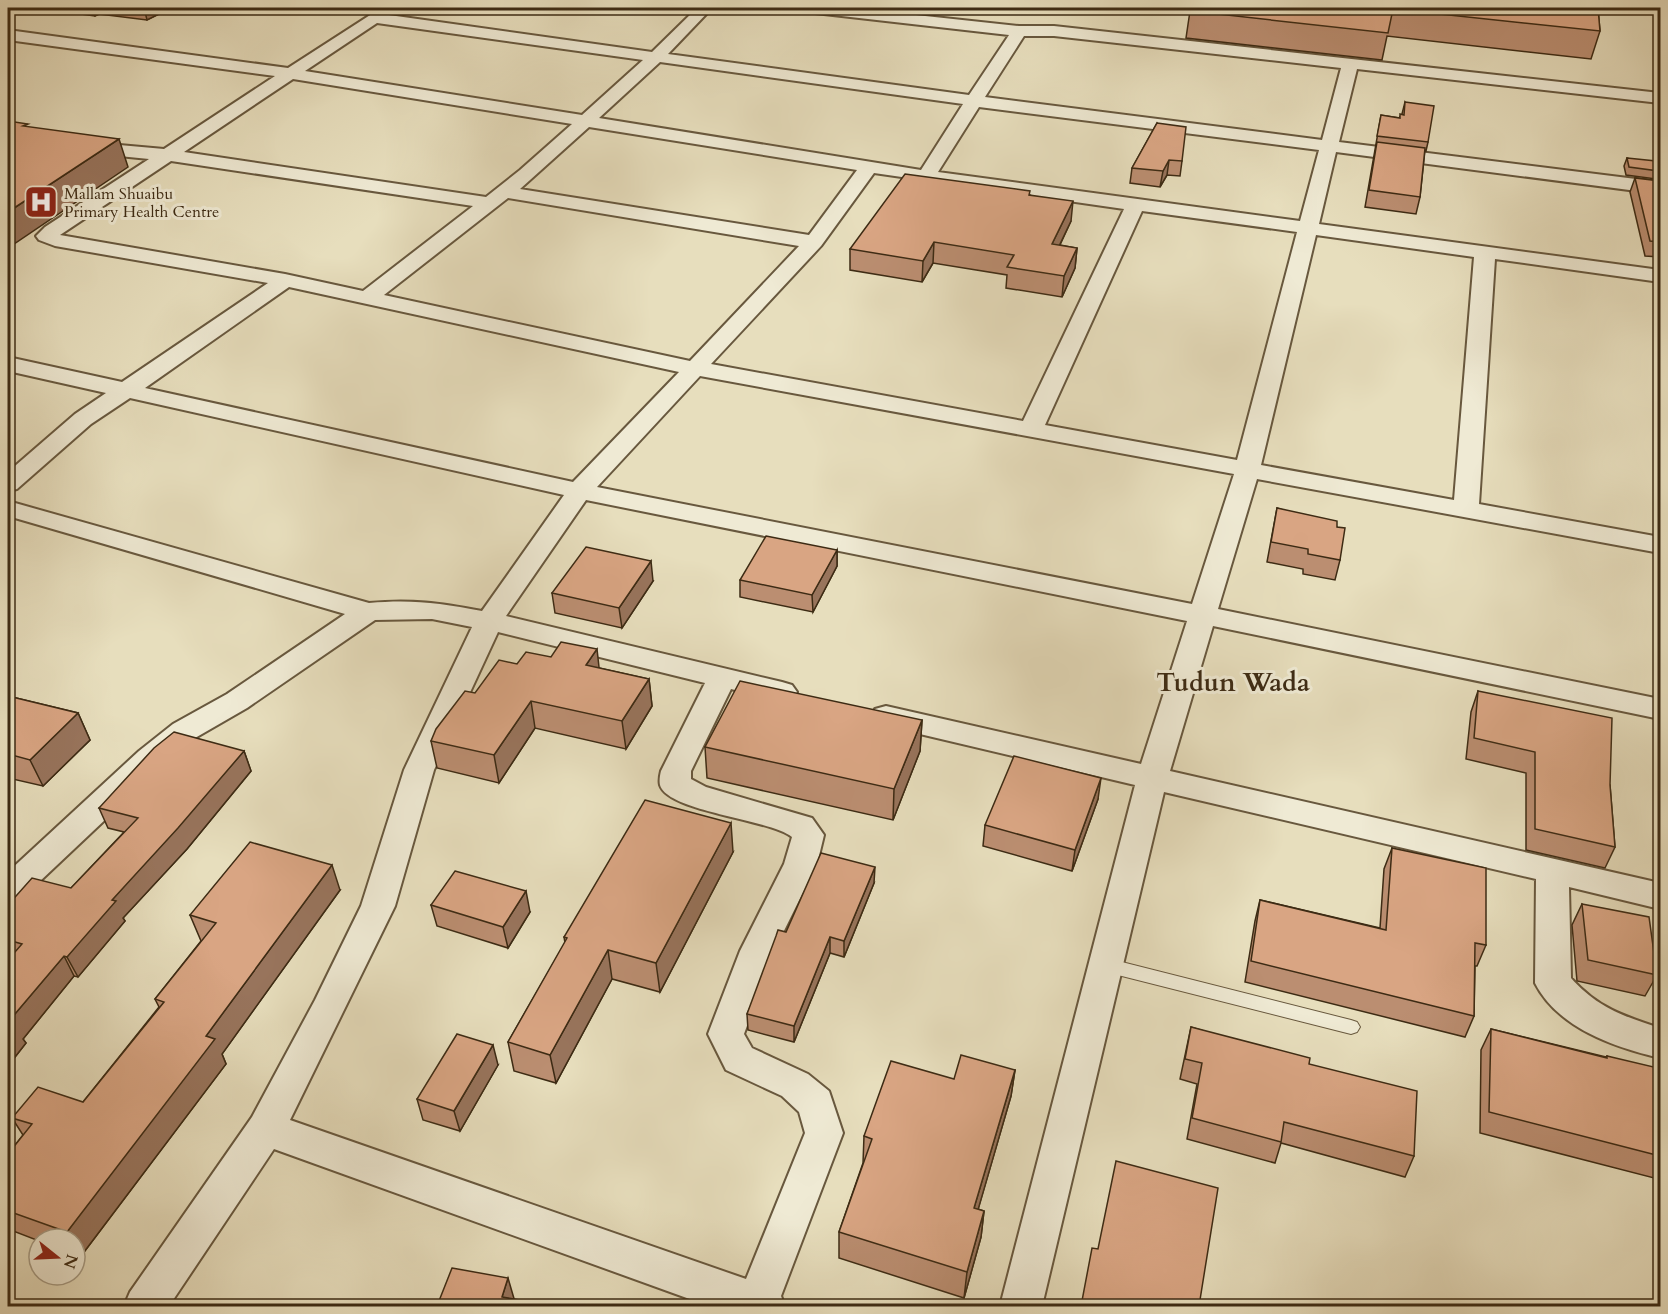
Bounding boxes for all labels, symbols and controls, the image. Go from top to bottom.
place label: Mallam Shuaibu Primary Health Centre [64,183,219,223]
hospital icon: Mallam Shuaibu Primary Health Centre [23,184,59,220]
district label: Tudun Wada [1156,665,1310,700]
north arrow [27,1227,87,1287]
text: N [58,1251,83,1271]

